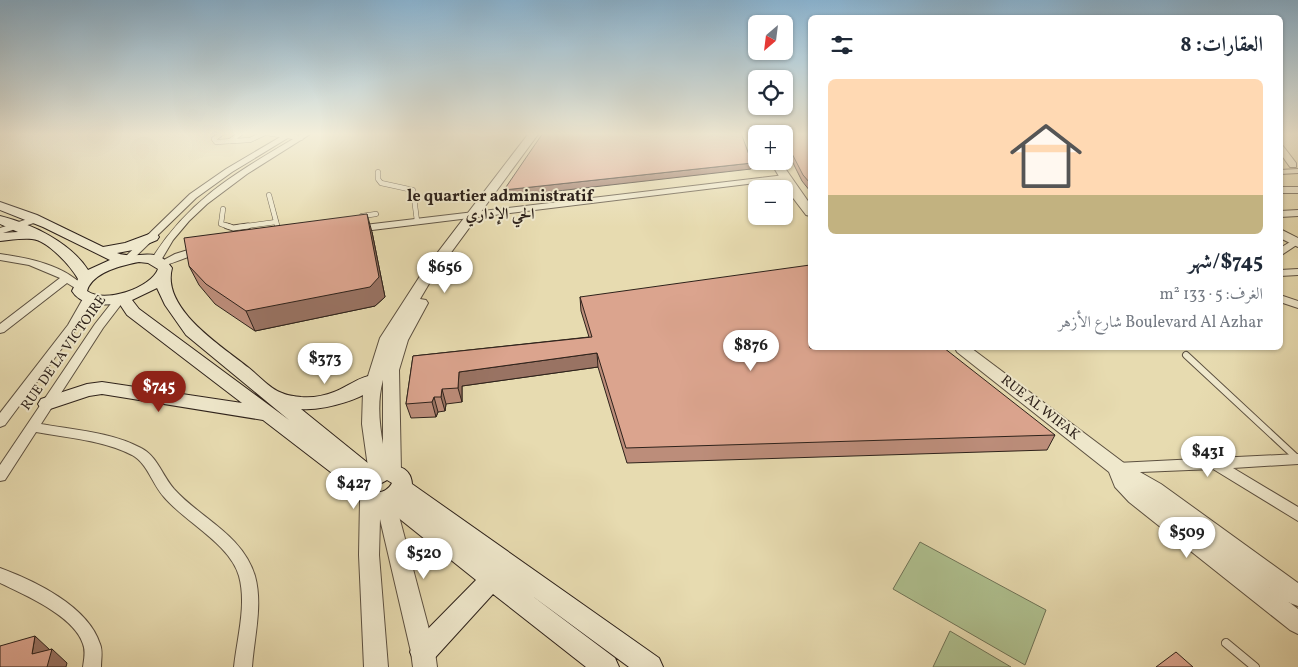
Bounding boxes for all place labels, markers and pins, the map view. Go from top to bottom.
pin: $656 [415,252,475,294]
pin: $876 [721,330,781,372]
pin: $373 [295,342,355,385]
pin: $745 [129,370,189,413]
pin: $431 [1178,436,1238,478]
pin: $427 [324,468,384,510]
pin: $509 [1157,516,1217,559]
pin: $520 [394,538,454,580]

